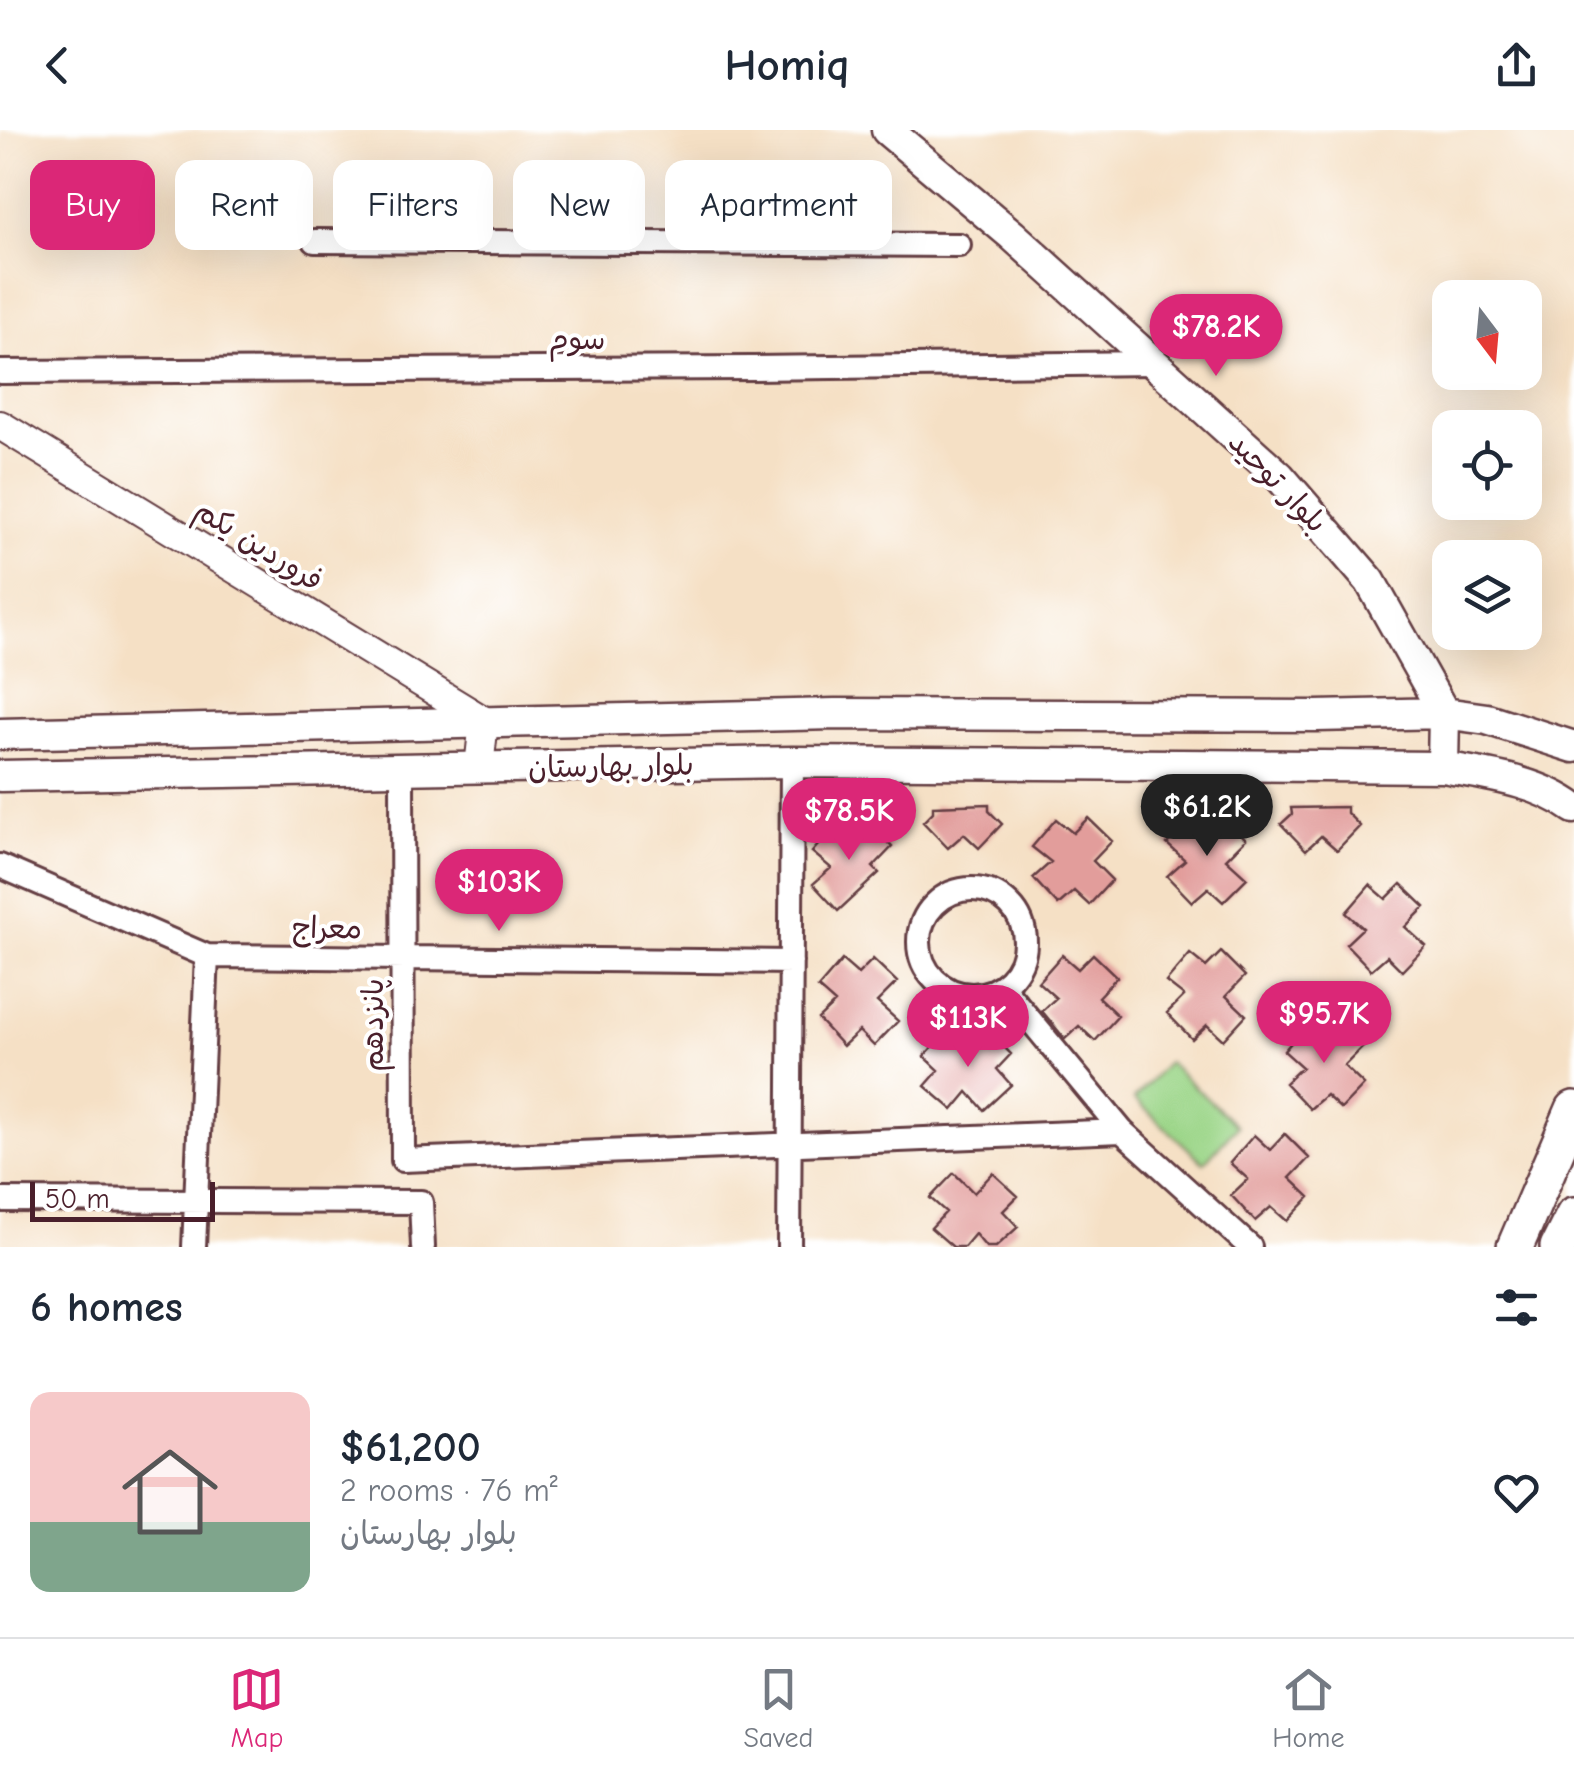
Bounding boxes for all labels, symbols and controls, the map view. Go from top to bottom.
icon: back [30,38,85,93]
icon: share [1489,38,1544,93]
text: Homiq [724,39,850,91]
chip: Buy [30,160,155,250]
chip: Rent [175,160,313,250]
chip: Filters [333,160,493,250]
chip: New [513,160,645,250]
chip: Apartment [665,160,892,250]
north arrow [1432,280,1542,390]
map controls [1432,280,1542,650]
pin: $78.2K [1135,294,1297,379]
text: $78.2K [1172,308,1260,345]
street label: سوم [549,322,605,362]
button: locate [1432,410,1542,520]
street label: بلوار توحید [1221,424,1334,540]
street label: فروردین یکم [186,492,329,602]
button: layers [1432,540,1542,650]
street label: بلوار بهارستان [528,748,694,785]
pin: $61.2K [1126,774,1288,859]
pin: $78.5K [768,778,930,863]
text: $61.2K [1163,788,1251,825]
text: $78.5K [804,792,894,829]
pin: $103K [429,849,569,934]
text: $103K [457,863,541,900]
street label: معراج [291,910,362,949]
street label: پانزدهم [356,978,395,1072]
pin: $95.7K [1243,981,1405,1066]
pin: $113K [898,985,1038,1070]
text: $95.7K [1278,995,1370,1032]
text: $113K [929,999,1007,1036]
scale bar [30,1177,215,1222]
text: 50 m [45,1183,110,1215]
icon: filters [1489,1280,1544,1335]
text: 6 homes [30,1283,183,1332]
text: $61,200 [340,1423,481,1472]
icon: home [110,1432,230,1552]
icon: heart [1489,1465,1544,1520]
text: 2 rooms · 76 m² [340,1472,558,1509]
text: بلوار بهارستان [340,1515,517,1552]
tab: Map [229,1662,284,1754]
tab: Saved [743,1662,813,1754]
tab: Home [1272,1662,1345,1754]

